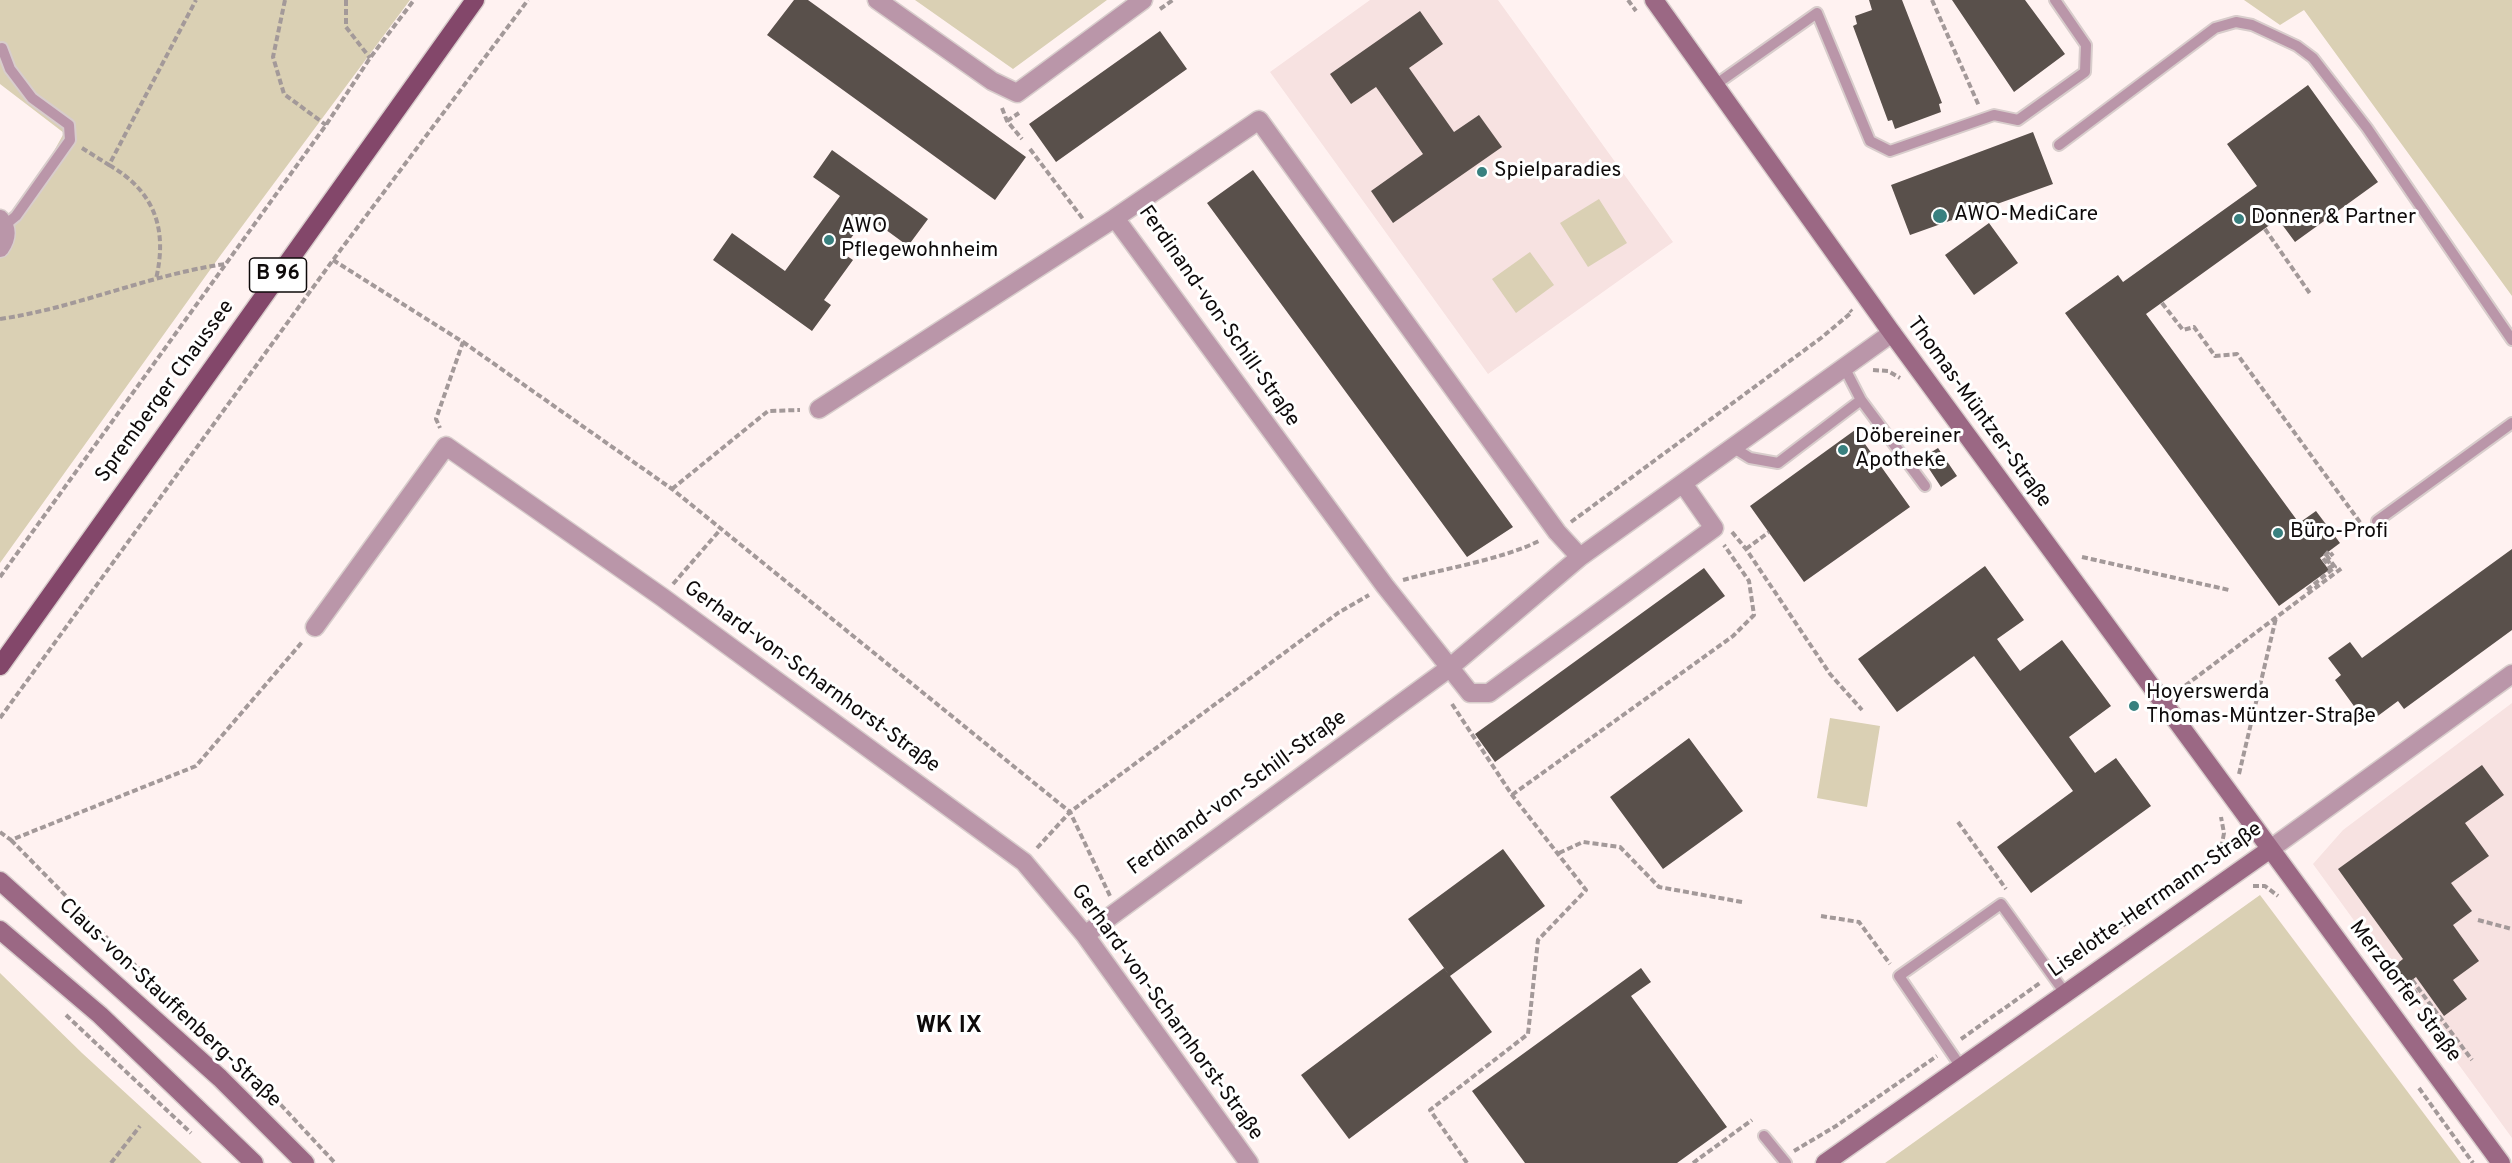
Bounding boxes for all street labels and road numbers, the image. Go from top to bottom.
street label: Ferdinand-von-Schill-Straße [1132,202,1304,432]
road number: B 96 [250,258,306,292]
street label: Spremberger Chaussee [91,296,241,488]
street label: Thomas-Müntzer-Straße [1900,313,2056,513]
street label: Gerhard-von-Scharnhorst-Straße [678,576,944,780]
street label: Ferdinand-von-Schill-Straße [1124,706,1352,882]
street label: Liselotte-Herrmann-Straße [2044,818,2268,984]
street label: Gerhard-von-Scharnhorst-Straße [1064,880,1268,1146]
street label: Claus-von-Stauffenberg-Straße [52,894,286,1114]
street label: Merzdorfer Straße [2343,916,2465,1068]

